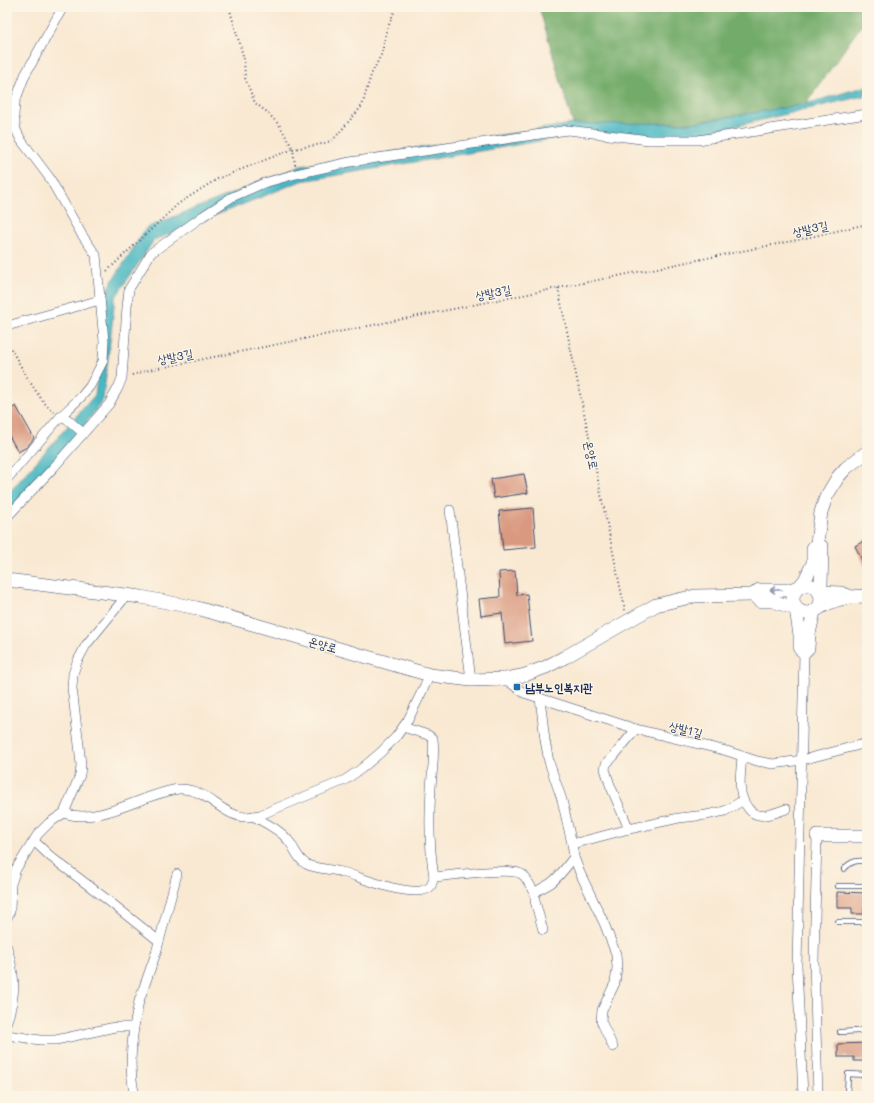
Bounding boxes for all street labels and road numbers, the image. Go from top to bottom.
street label: 상발3길 [791,216,830,240]
street label: 상발3길 [474,281,513,303]
street label: 상발3길 [156,345,195,367]
street label: 온양로 [581,439,603,471]
street label: 온양로 [307,632,339,656]
street label: 상발1길 [667,717,705,741]

